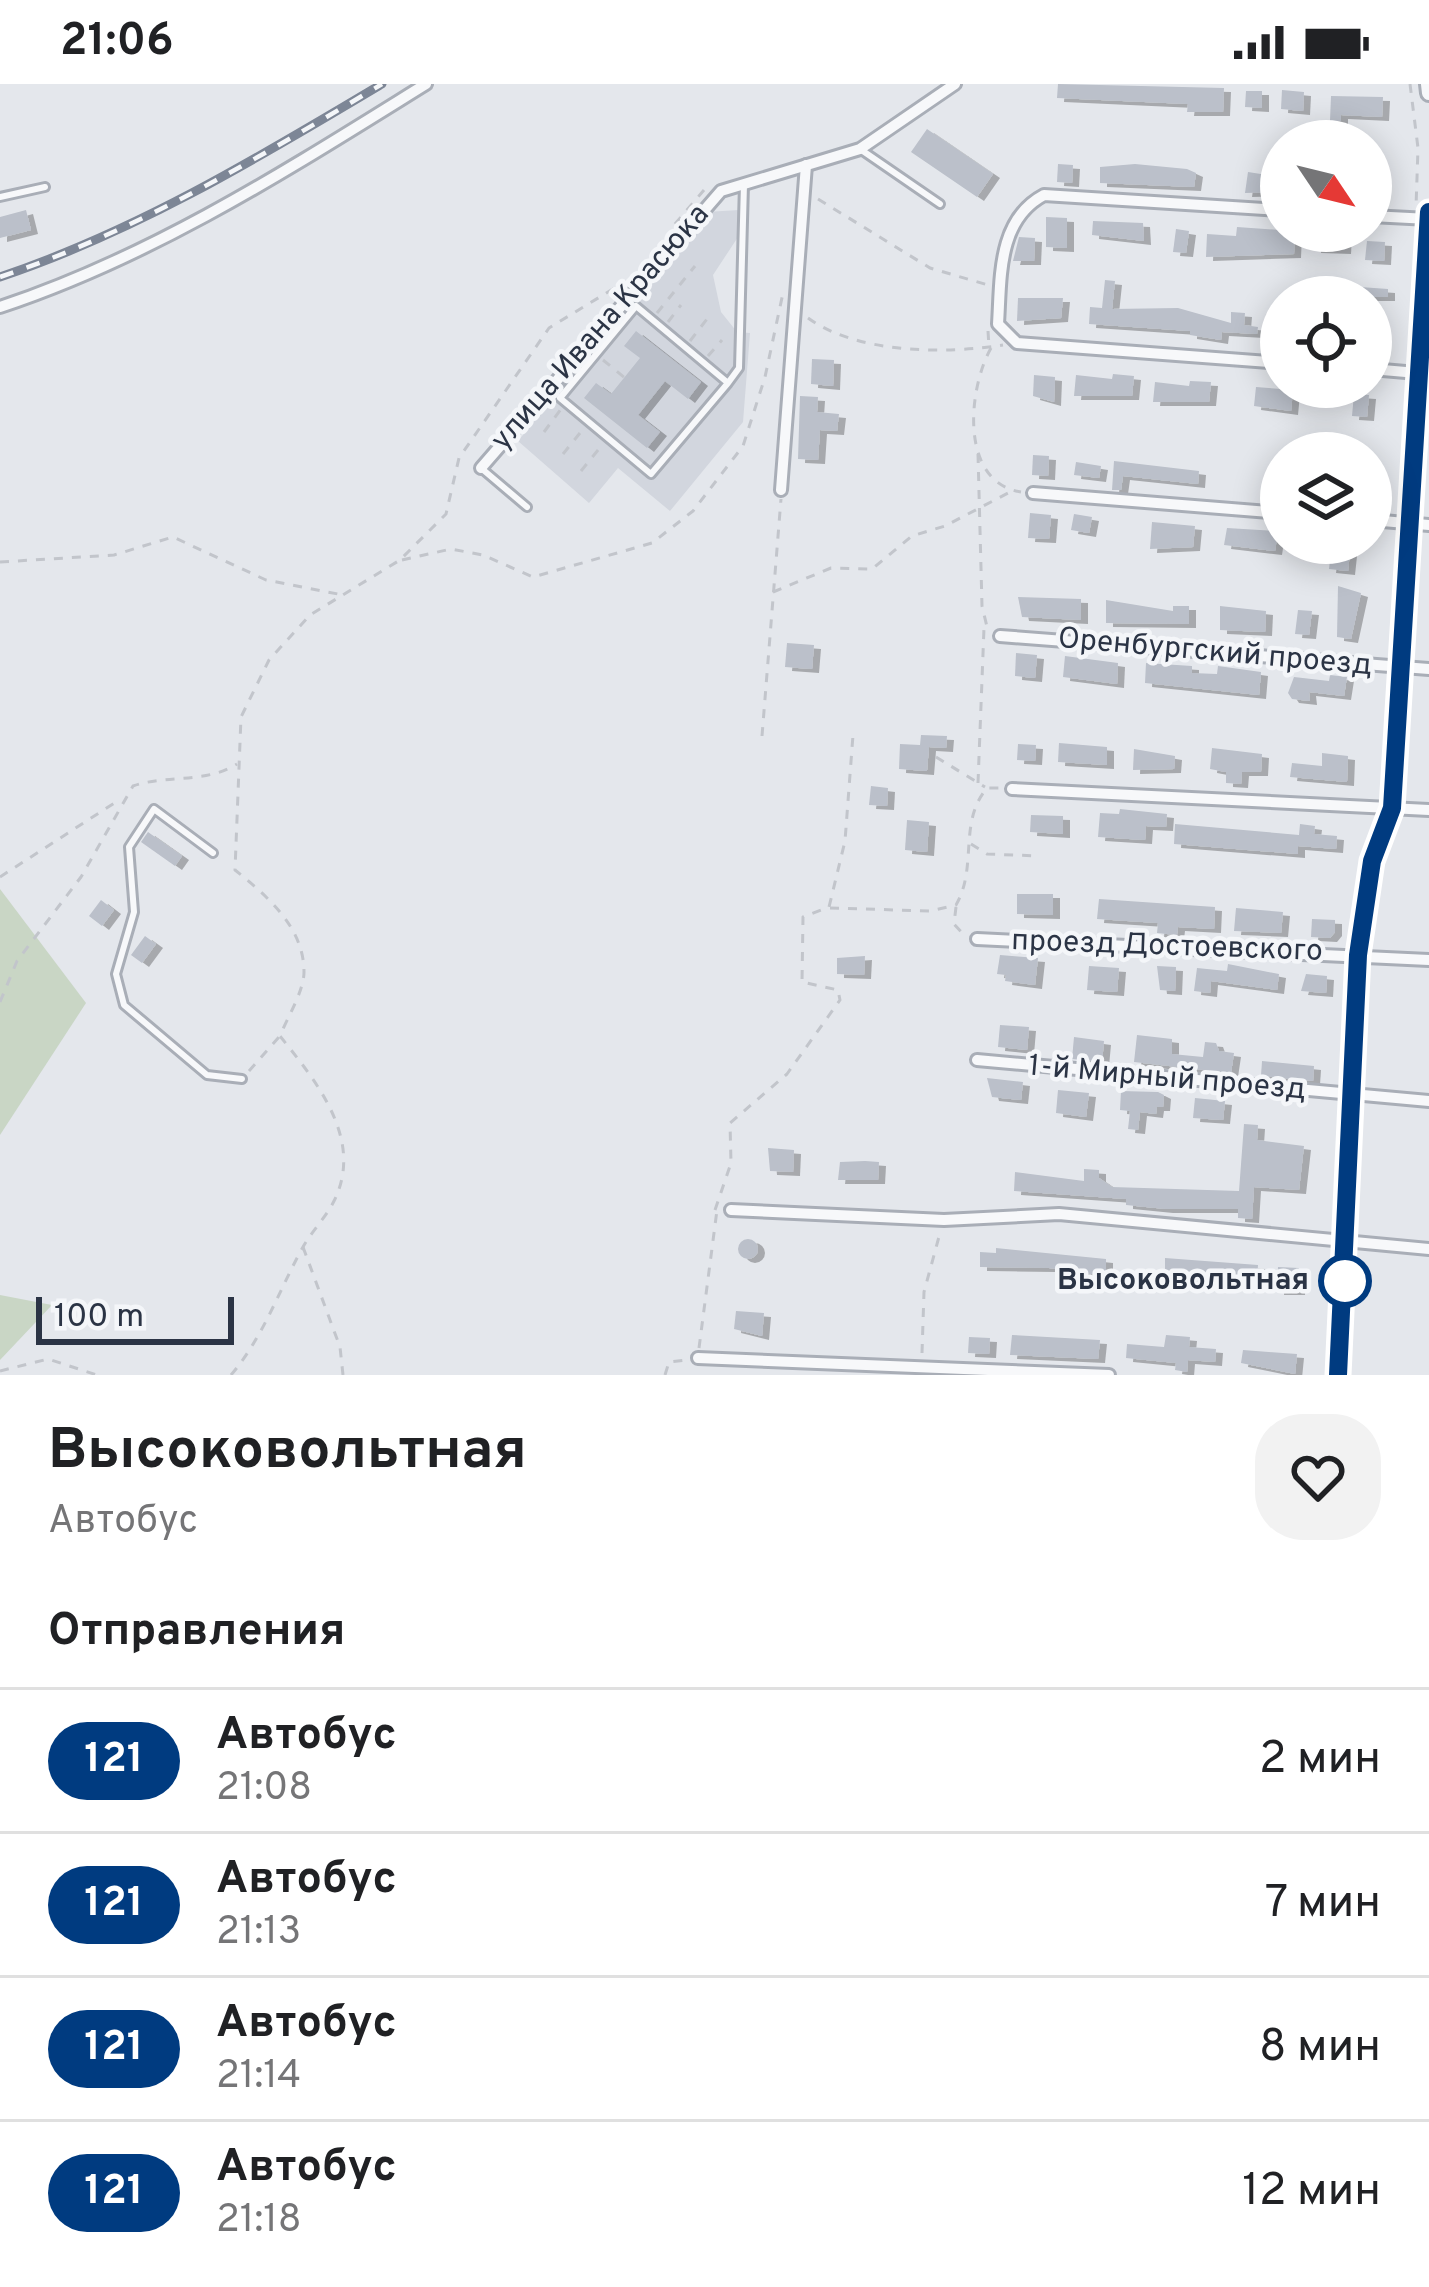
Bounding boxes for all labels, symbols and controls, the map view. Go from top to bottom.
text: 21:06 [60,14,174,71]
north arrow [1260,120,1392,252]
map controls [1260,120,1392,564]
street label: улица Ивана Красюка [484,197,718,459]
button: locate [1260,276,1392,408]
button: layers [1260,432,1392,564]
street label: Оренбургский проезд [1056,621,1374,685]
street label: проезд Достоевского [1011,923,1323,971]
street label: 1-й Мирный проезд [1027,1048,1307,1110]
marker: Высоковольтная [1320,1256,1370,1306]
place label: Высоковольтная [1057,1263,1309,1300]
scale bar [36,1291,234,1344]
text: 100 m [54,1297,144,1339]
button: heart [1255,1414,1381,1540]
text: Высоковольтная [48,1417,527,1489]
text: Автобус [48,1498,198,1547]
text: Отправления [48,1604,345,1661]
text: Автобус [216,1708,397,1765]
text: 2 мин [1259,1732,1381,1789]
text: 121 [84,1734,144,1787]
text: 21:08 [216,1765,312,1814]
text: Автобус [216,1852,397,1909]
text: 7 мин [1265,1876,1381,1933]
text: 121 [84,1878,144,1931]
text: 21:13 [216,1909,301,1958]
text: Автобус [216,1996,397,2053]
text: 8 мин [1259,2020,1381,2077]
text: 121 [84,2022,144,2075]
text: 21:14 [216,2053,301,2102]
text: Автобус [216,2140,397,2197]
text: 12 мин [1242,2164,1381,2221]
text: 121 [84,2166,144,2219]
text: 21:18 [216,2197,302,2246]

